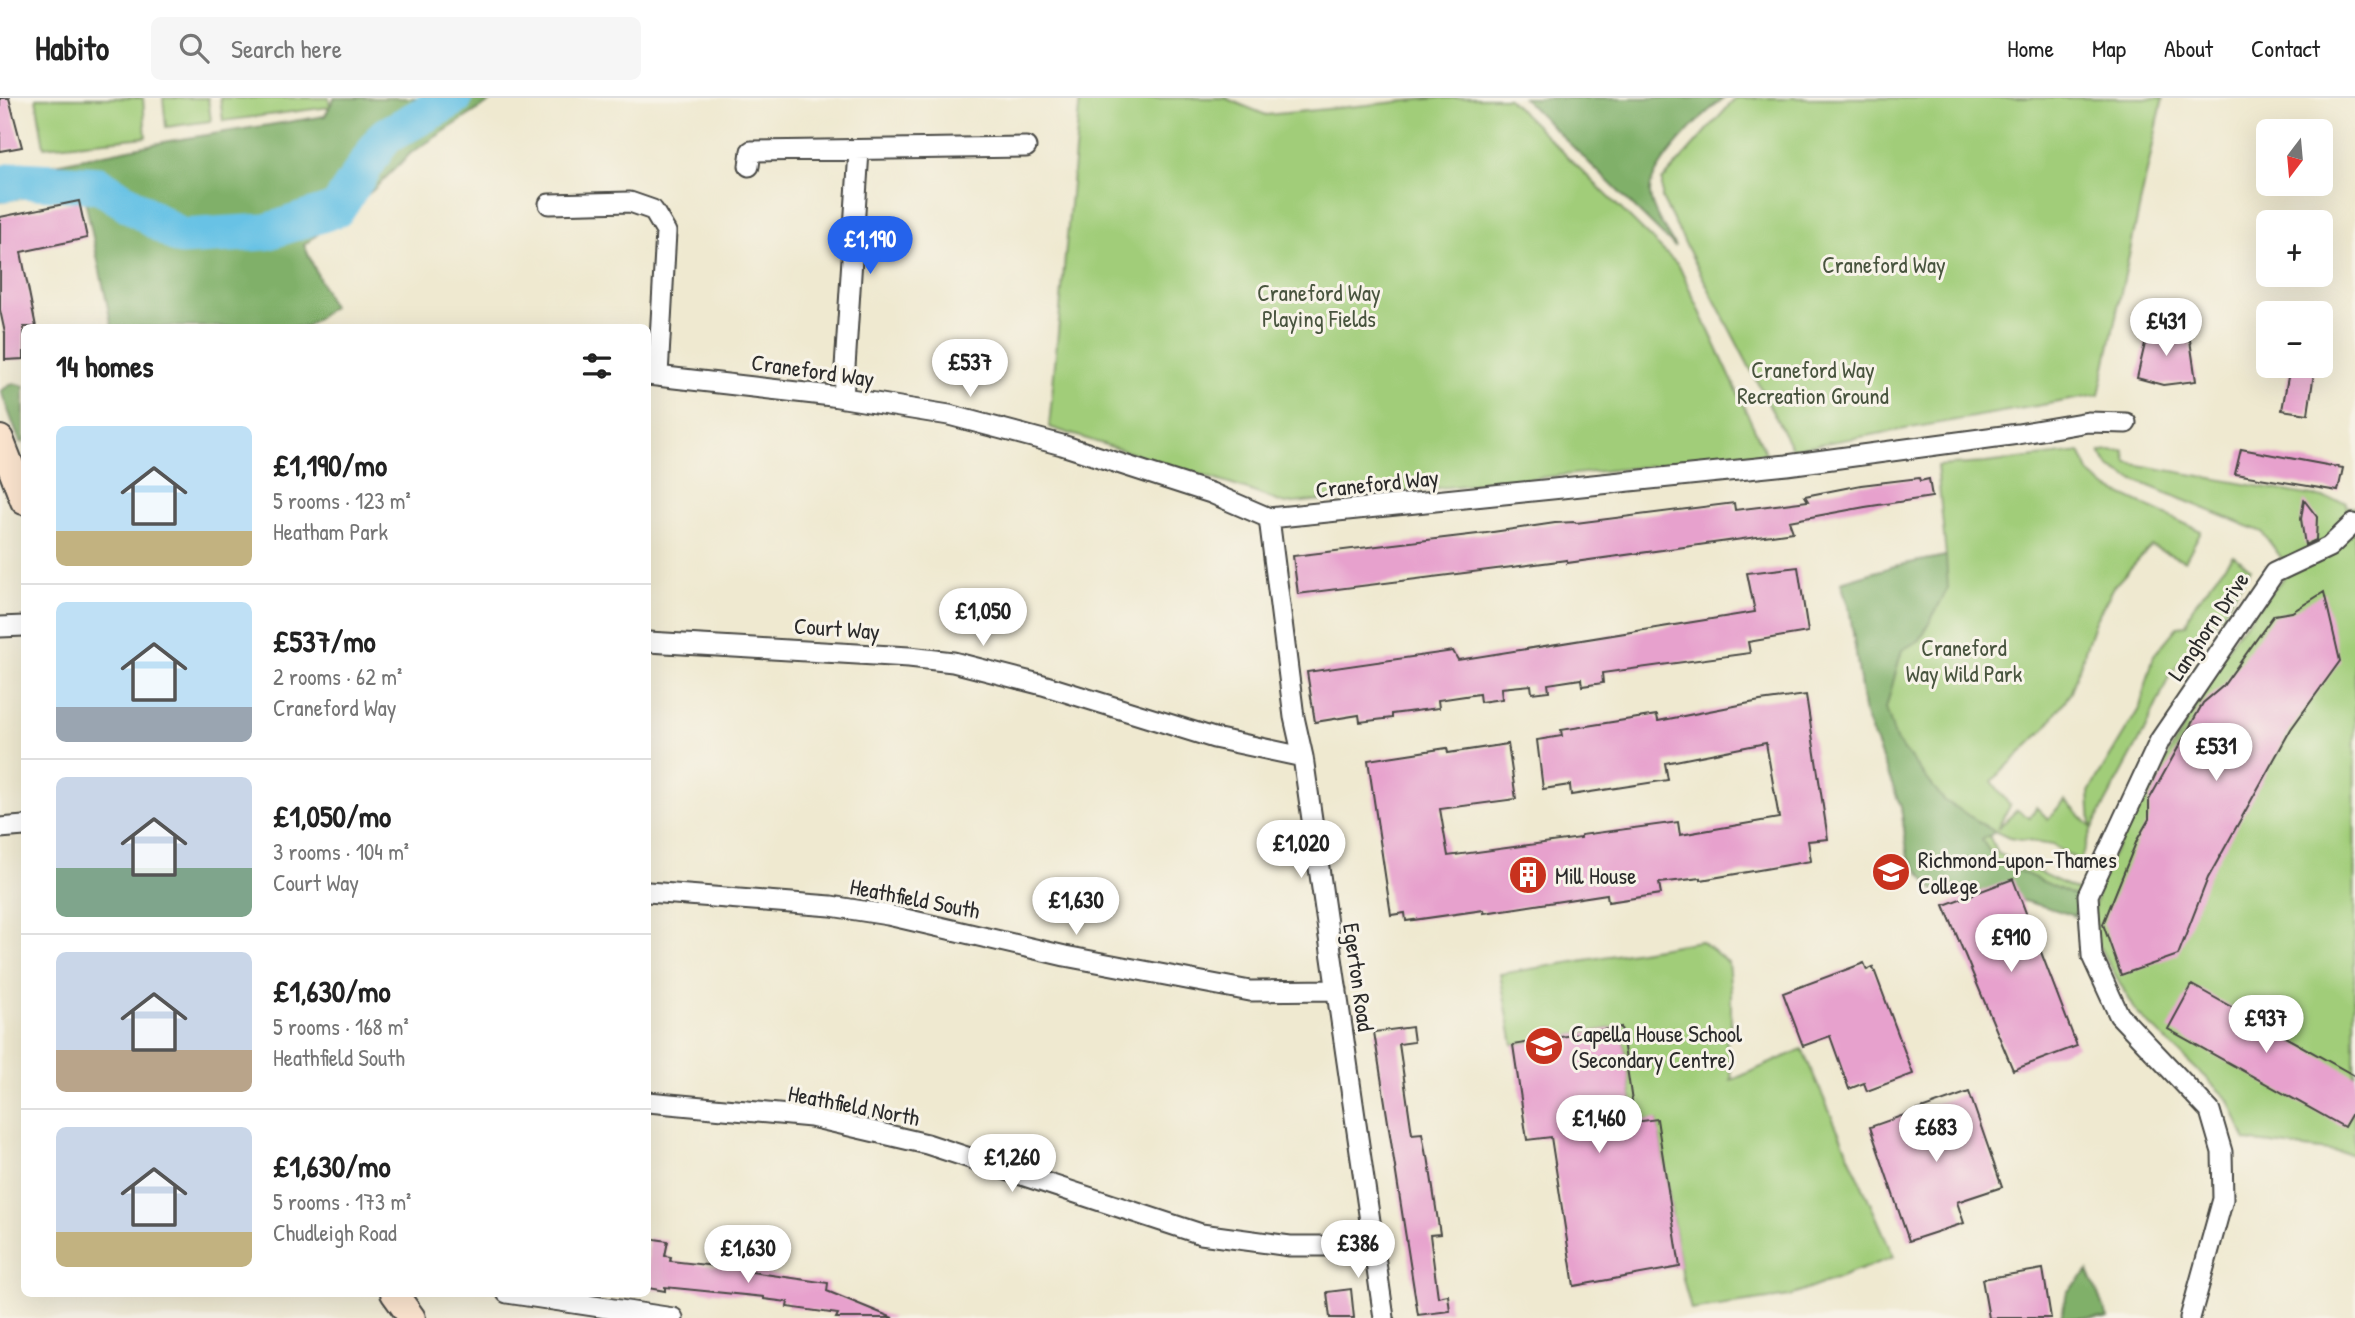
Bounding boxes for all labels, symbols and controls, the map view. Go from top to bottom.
search box [151,17,641,80]
text: Habito [35,26,109,70]
icon: search [175,29,213,67]
text: Search here [231,31,342,66]
text: Home [2007,32,2054,64]
text: Map [2092,32,2126,64]
text: About [2164,32,2213,64]
text: Contact [2251,32,2320,64]
north arrow [2256,119,2333,196]
map controls [2256,119,2333,378]
button: + [2256,210,2333,287]
pin: £1,190 [813,216,927,276]
text: £1,190 [844,223,896,254]
park label: Craneford Way [1822,249,1946,280]
park label: Craneford Way Playing Fields [1257,277,1381,334]
pin: £431 [2125,299,2207,358]
button: − [2256,301,2333,378]
text: £431 [2146,305,2186,336]
pin: £537 [929,340,1011,399]
text: 14 homes [56,346,154,386]
street label: Craneford Way [750,346,877,394]
text: £537 [948,346,992,377]
icon: filters [578,347,616,385]
park label: Craneford Way Recreation Ground [1737,354,1889,411]
text: £1,190/mo [273,445,387,485]
icon: home [112,454,196,538]
street label: Craneford Way [1314,461,1440,505]
text: 5 rooms · 123 m² [273,485,411,516]
text: Heatham Park [273,516,388,547]
street label: Langhorn Drive [2160,566,2256,686]
pin: £1,050 [926,588,1040,648]
text: £1,050 [955,595,1011,626]
street label: Court Way [793,610,881,646]
text: £537/mo [273,621,376,661]
icon: home [112,630,196,714]
park label: Craneford Way Wild Park [1906,632,2023,689]
text: 2 rooms · 62 m² [273,661,402,692]
text: Craneford Way [273,692,397,723]
pin: £531 [2175,724,2257,783]
text: £531 [2195,730,2237,761]
text: £1,050/mo [273,796,391,836]
icon: home [112,805,196,889]
pin: £1,020 [1244,820,1358,880]
text: £1,020 [1272,827,1330,858]
text: 3 rooms · 104 m² [273,836,409,867]
place label: Richmond-upon-Thames College [1918,844,2117,901]
school or university icon: Richmond-upon-Thames College [1870,851,1912,893]
building icon: Mill House [1507,854,1549,896]
place label: Mill House [1555,860,1636,891]
text: Court Way [273,867,359,898]
street label: Heathfield South [847,870,983,926]
pin: £1,630 [1019,878,1133,937]
text: £1,630 [1048,884,1104,915]
pin: £910 [1970,914,2052,974]
street label: Egerton Road [1336,921,1382,1033]
text: £910 [1991,921,2031,952]
text: £1,630/mo [273,971,390,1011]
icon: home [112,980,196,1064]
pin: £937 [2225,996,2307,1055]
text: £937 [2245,1002,2287,1033]
text: 5 rooms · 168 m² [273,1011,409,1042]
place label: Capella House School (Secondary Centre) [1571,1018,1743,1075]
school or university icon: Capella House School (Secondary Centre) [1523,1025,1565,1067]
text: Heathfield South [273,1042,405,1073]
street label: Heathfield North [786,1077,923,1133]
pin: £1,460 [1542,1096,1656,1155]
text: £1,460 [1572,1102,1626,1133]
pin: £683 [1895,1104,1977,1164]
text: £683 [1915,1111,1957,1142]
pin: £1,260 [955,1134,1069,1194]
text: £1,260 [984,1141,1040,1172]
text: £1,630/mo [273,1146,390,1186]
icon: home [112,1155,196,1239]
text: 5 rooms · 173 m² [273,1186,411,1217]
text: Chudleigh Road [273,1217,397,1248]
pin: £386 [1317,1220,1399,1280]
pin: £1,630 [691,1226,805,1285]
text: £386 [1337,1227,1379,1258]
text: £1,630 [720,1232,776,1263]

